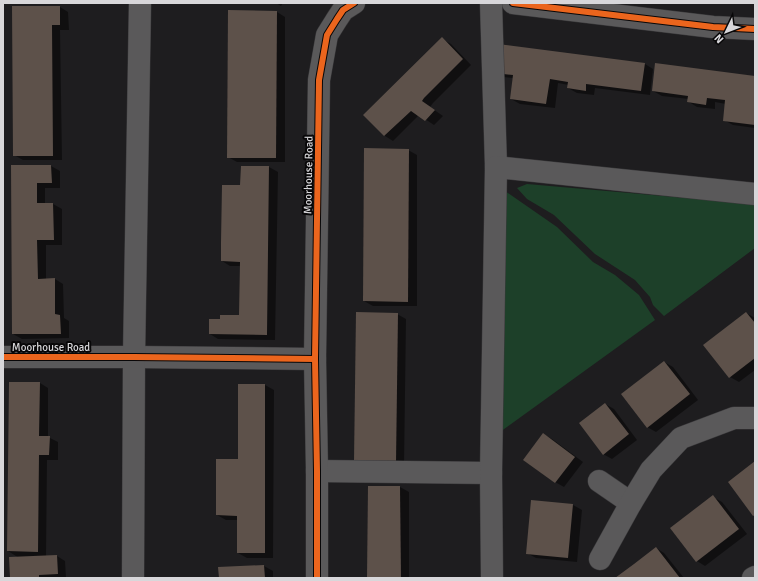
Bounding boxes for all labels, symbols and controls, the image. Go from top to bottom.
north arrow [706,12,746,52]
text: N [712,31,726,46]
street label: Moorhouse Road [301,136,316,214]
street label: Moorhouse Road [12,341,90,354]

